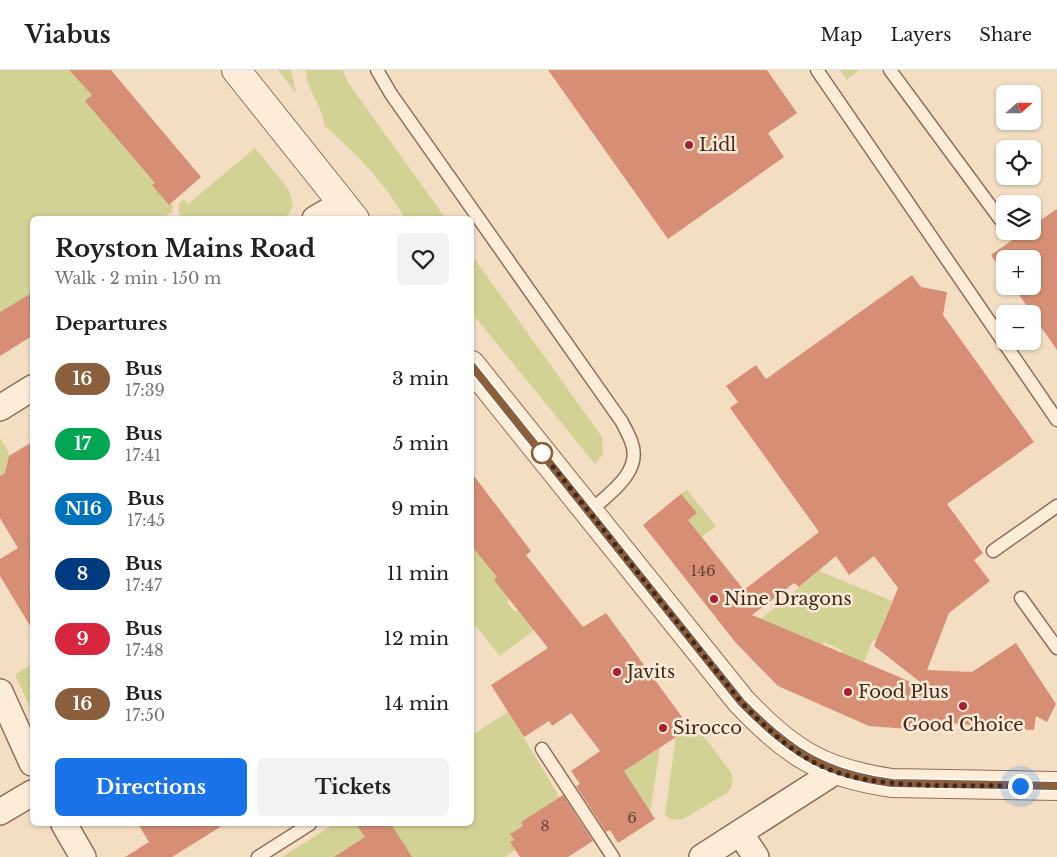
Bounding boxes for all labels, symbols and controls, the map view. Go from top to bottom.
text: Viabus [25,20,111,49]
text: Map [821,24,862,46]
text: Layers [890,24,951,46]
text: Share [979,24,1032,46]
north arrow [996,85,1041,130]
map controls [996,85,1041,350]
place label: Lidl [699,134,736,156]
marker: Lidl [683,139,695,151]
button: locate [996,140,1041,185]
button: layers [996,195,1041,240]
button: heart [397,233,449,285]
text: Royston Mains Road [55,234,315,263]
button: + [996,250,1041,295]
text: Walk · 2 min · 150 m [55,268,221,288]
button: − [996,305,1041,350]
text: Departures [55,312,167,335]
text: Bus [125,357,162,380]
text: 3 min [392,367,449,390]
text: 16 [73,368,92,390]
text: 17:39 [125,380,165,400]
text: Bus [125,422,162,445]
text: 5 min [393,432,449,455]
text: 17 [74,433,91,455]
unlabelled marker [531,442,553,464]
text: 17:41 [125,445,161,465]
text: Bus [127,487,164,510]
text: 9 min [391,497,449,520]
text: N16 [65,498,102,520]
text: 17:45 [127,510,165,530]
text: Bus [125,552,162,575]
house number: 146 [690,561,716,580]
text: 11 min [387,562,449,585]
text: 8 [77,563,88,585]
text: 17:47 [125,575,162,595]
place label: Nine Dragons [724,588,852,610]
marker: Nine Dragons [708,593,720,605]
text: Bus [125,617,162,640]
text: 12 min [383,627,449,650]
text: 9 [76,628,89,650]
text: 17:48 [125,640,164,660]
place label: Javits [625,661,675,683]
marker: Javits [611,666,623,678]
place label: Food Plus [858,681,949,703]
text: Bus [125,682,162,705]
marker: Food Plus [842,686,854,698]
text: 14 min [384,692,449,715]
text: 16 [73,693,92,715]
marker: Good Choice [957,700,969,712]
text: 17:50 [125,705,165,725]
place label: Good Choice [902,714,1024,736]
place label: Sirocco [673,717,742,739]
marker: Sirocco [657,722,669,734]
button: Directions [55,758,247,816]
button: Tickets [257,758,449,816]
your location [1008,774,1033,799]
house number: 6 [627,808,637,827]
house number: 8 [540,816,550,835]

